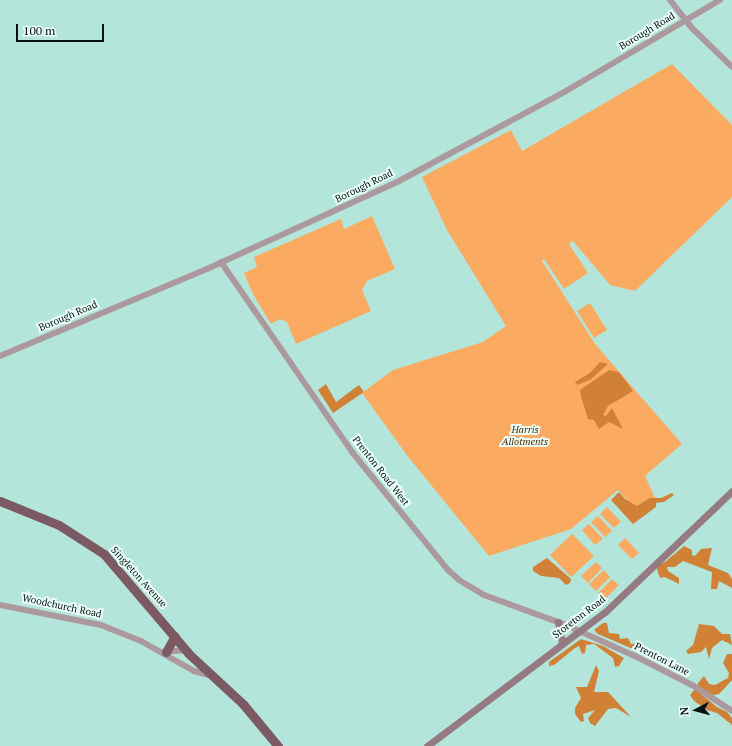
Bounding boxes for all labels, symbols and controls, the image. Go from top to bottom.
street label: Borough Road [617,10,677,52]
scale bar [18,16,106,42]
text: 100 m [23,23,55,38]
street label: Borough Road [333,167,395,205]
street label: Borough Road [37,298,99,334]
park label: Harris Allotments [502,423,548,446]
street label: Prenton Road West [350,434,412,508]
street label: Singleton Avenue [108,544,170,610]
street label: Woodchurch Road [21,592,103,620]
street label: Storeton Road [550,593,608,641]
street label: Prenton Lane [633,640,691,678]
north arrow [676,690,716,730]
text: N [677,706,691,716]

